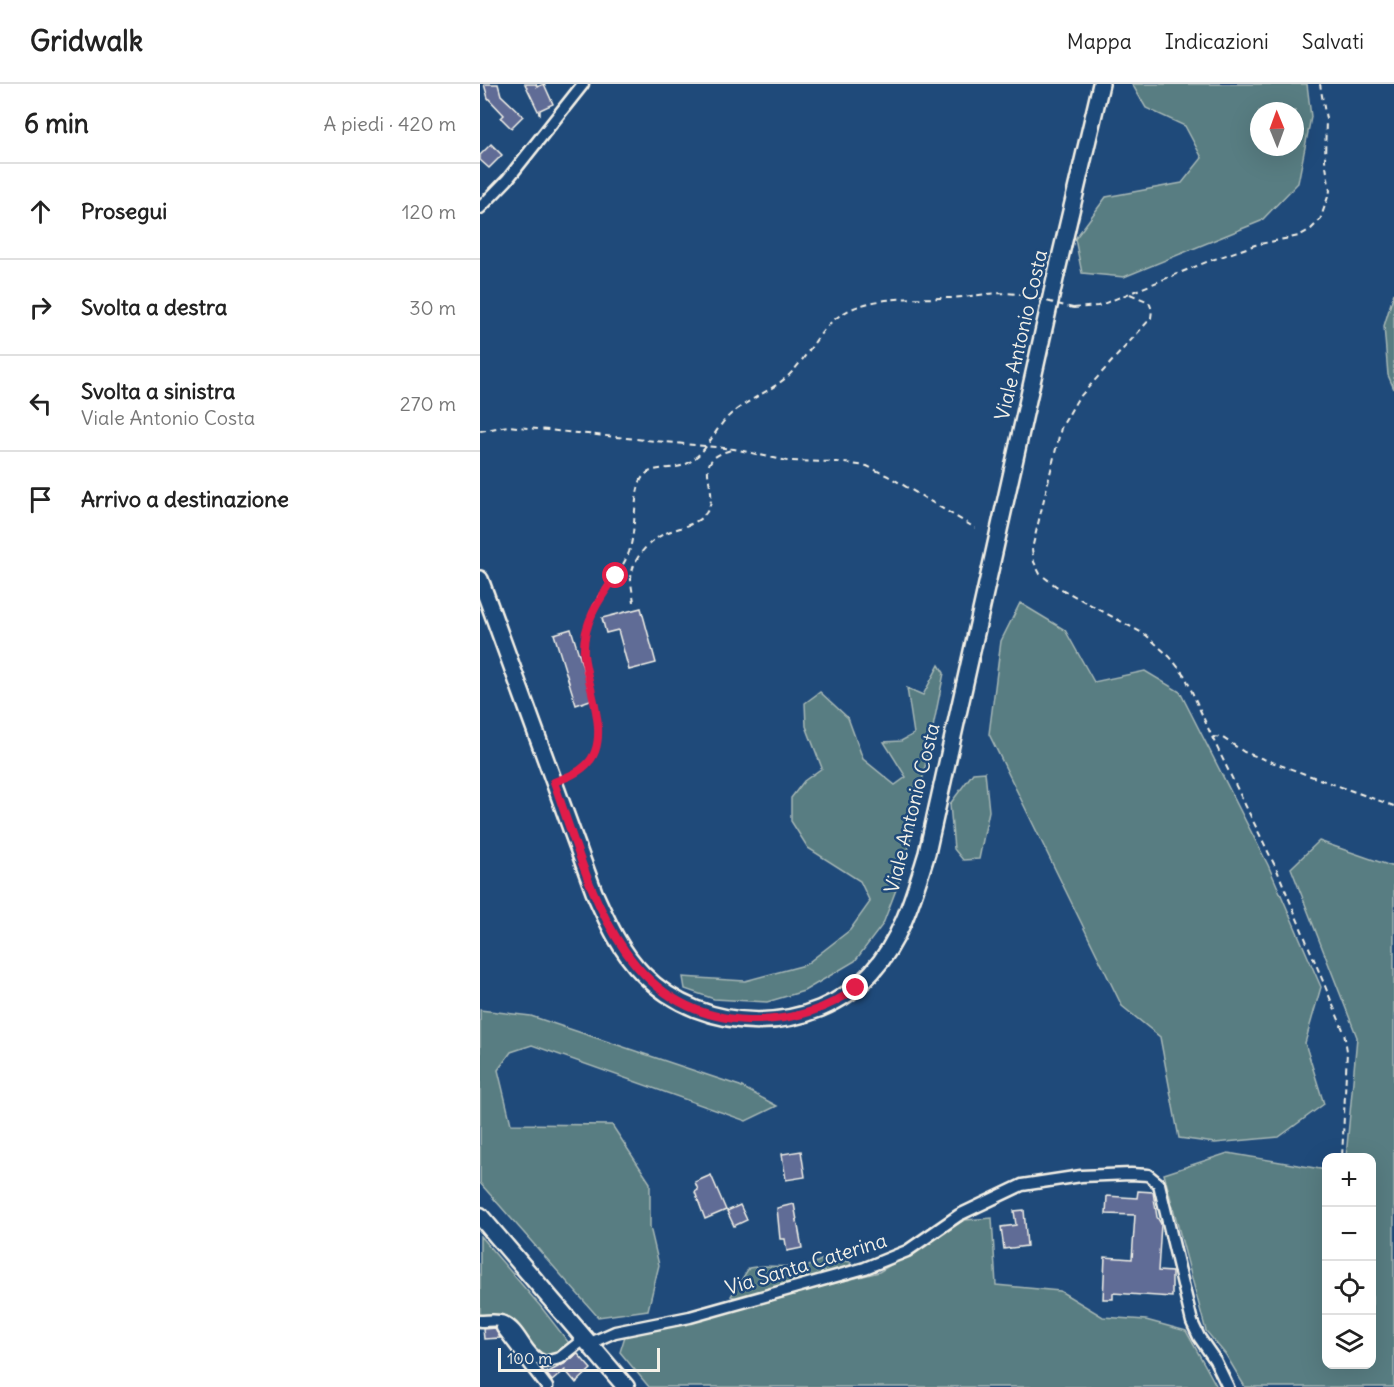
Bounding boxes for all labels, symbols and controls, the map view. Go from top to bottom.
text: Gridwalk [30,23,143,59]
text: Mappa [1067,28,1132,55]
text: Indicazioni [1165,28,1269,55]
text: Salvati [1302,28,1364,55]
north arrow [1250,102,1304,156]
text: 6 min [24,107,89,140]
text: A piedi · 420 m [324,111,456,136]
icon: ahead [24,195,57,228]
text: Prosegui [81,197,167,225]
text: 120 m [402,199,456,224]
street label: Viale Antonio Costa [989,247,1052,423]
icon: right [24,291,57,324]
text: Svolta a destra [81,293,227,321]
text: 30 m [409,295,456,320]
text: Svolta a sinistra [81,377,235,405]
icon: left [24,387,57,420]
text: 270 m [400,391,456,416]
text: Viale Antonio Costa [81,405,255,430]
icon: arrive [24,483,57,516]
text: Arrivo a destinazione [81,485,289,513]
route start [602,562,628,588]
street label: Viale Antonio Costa [878,720,945,895]
route end [842,974,868,1000]
map controls [1322,1153,1376,1369]
button: + [1322,1153,1376,1207]
button: − [1322,1207,1376,1261]
street label: Via Santa Caterina [722,1227,890,1300]
button: locate [1322,1261,1376,1315]
button: layers [1322,1315,1376,1369]
scale bar [498,1345,660,1372]
text: 100 m [507,1348,552,1368]

